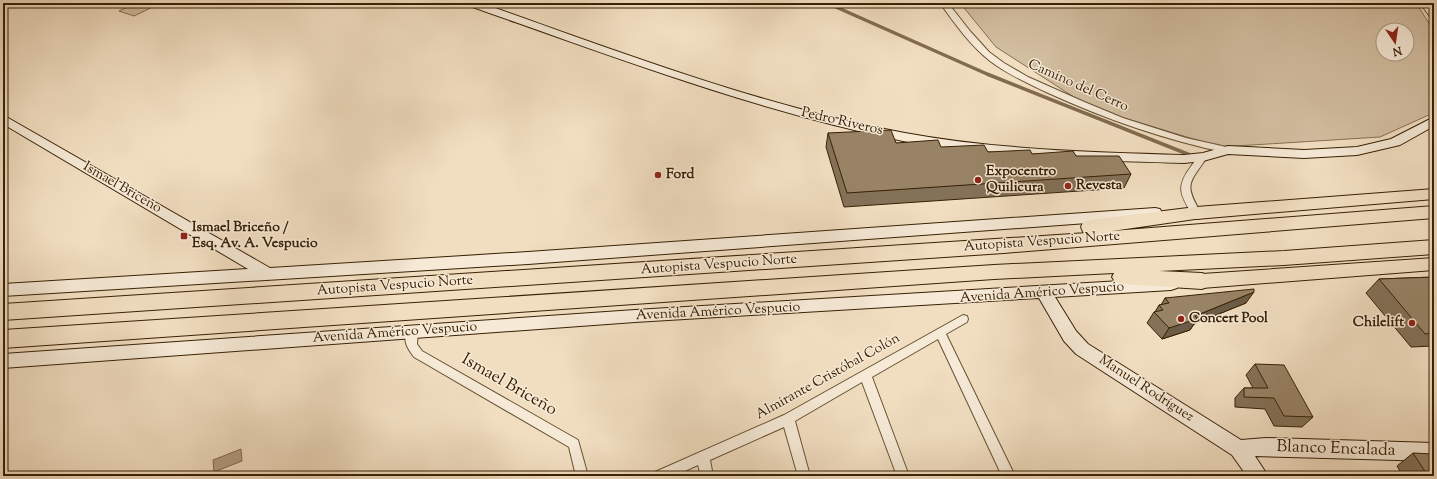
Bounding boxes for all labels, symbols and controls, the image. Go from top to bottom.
north arrow [1375,22,1415,62]
text: N [1391,42,1404,60]
street label: Camino del Cerro [1024,55,1132,117]
street label: Pedro Riveros [799,103,885,141]
street label: Ismael Briceño [79,157,165,219]
place label: Expocentro Quilicura [986,162,1056,198]
place label: Ford [666,165,694,185]
marker: Ford [653,170,663,180]
marker: Expocentro Quilicura [973,175,983,185]
place label: Revesta [1076,176,1123,196]
marker: Revesta [1063,181,1073,191]
place label: Ismael Briceño / Esq. Av. A. Vespucio [192,218,318,254]
street label: Autopista Vespucio Norte [963,227,1121,257]
marker: Ismael Briceño / Esq. Av. A. Vespucio [179,231,189,241]
street label: Autopista Vespucio Norte [640,250,798,280]
street label: Autopista Vespucio Norte [316,271,474,301]
street label: Avenida Américo Vespucio [959,277,1125,309]
street label: Avenida Américo Vespucio [635,298,801,326]
place label: Concert Pool [1189,309,1268,329]
place label: Chilelift [1353,313,1404,333]
marker: Concert Pool [1176,314,1186,324]
street label: Avenida Américo Vespucio [312,317,478,349]
marker: Chilelift [1407,318,1417,328]
street label: Almirante Cristóbal Colón [752,329,904,425]
street label: Ismael Briceño [457,348,561,422]
street label: Manuel Rodríguez [1095,351,1197,427]
street label: Blanco Encalada [1276,435,1396,463]

